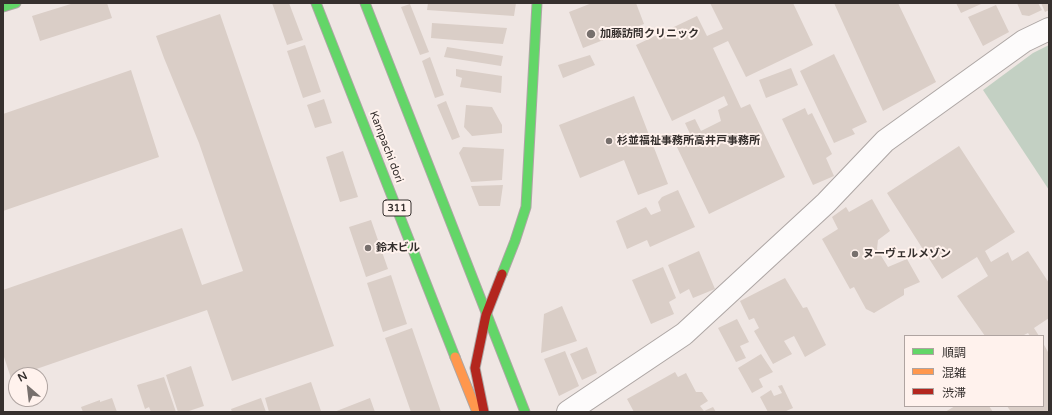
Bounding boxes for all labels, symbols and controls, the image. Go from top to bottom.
place label: 加藤訪問クリニック [600,27,699,41]
marker: 加藤訪問クリニック [585,28,597,40]
street label: Kampachi dori [366,109,406,185]
place label: 杉並福祉事務所高井戸事務所 [617,134,760,148]
marker: 杉並福祉事務所高井戸事務所 [604,136,614,146]
road number: 311 [383,200,411,216]
place label: 鈴木ビル [376,241,420,255]
marker: 鈴木ビル [363,243,373,253]
place label: ヌーヴェルメゾン [863,247,951,261]
marker: ヌーヴェルメゾン [850,249,860,259]
legend [904,335,1044,407]
text: 順調 [942,346,966,360]
text: 混雑 [942,366,966,380]
north arrow [8,367,48,407]
text: N [16,369,30,385]
text: 渋滞 [942,386,966,400]

